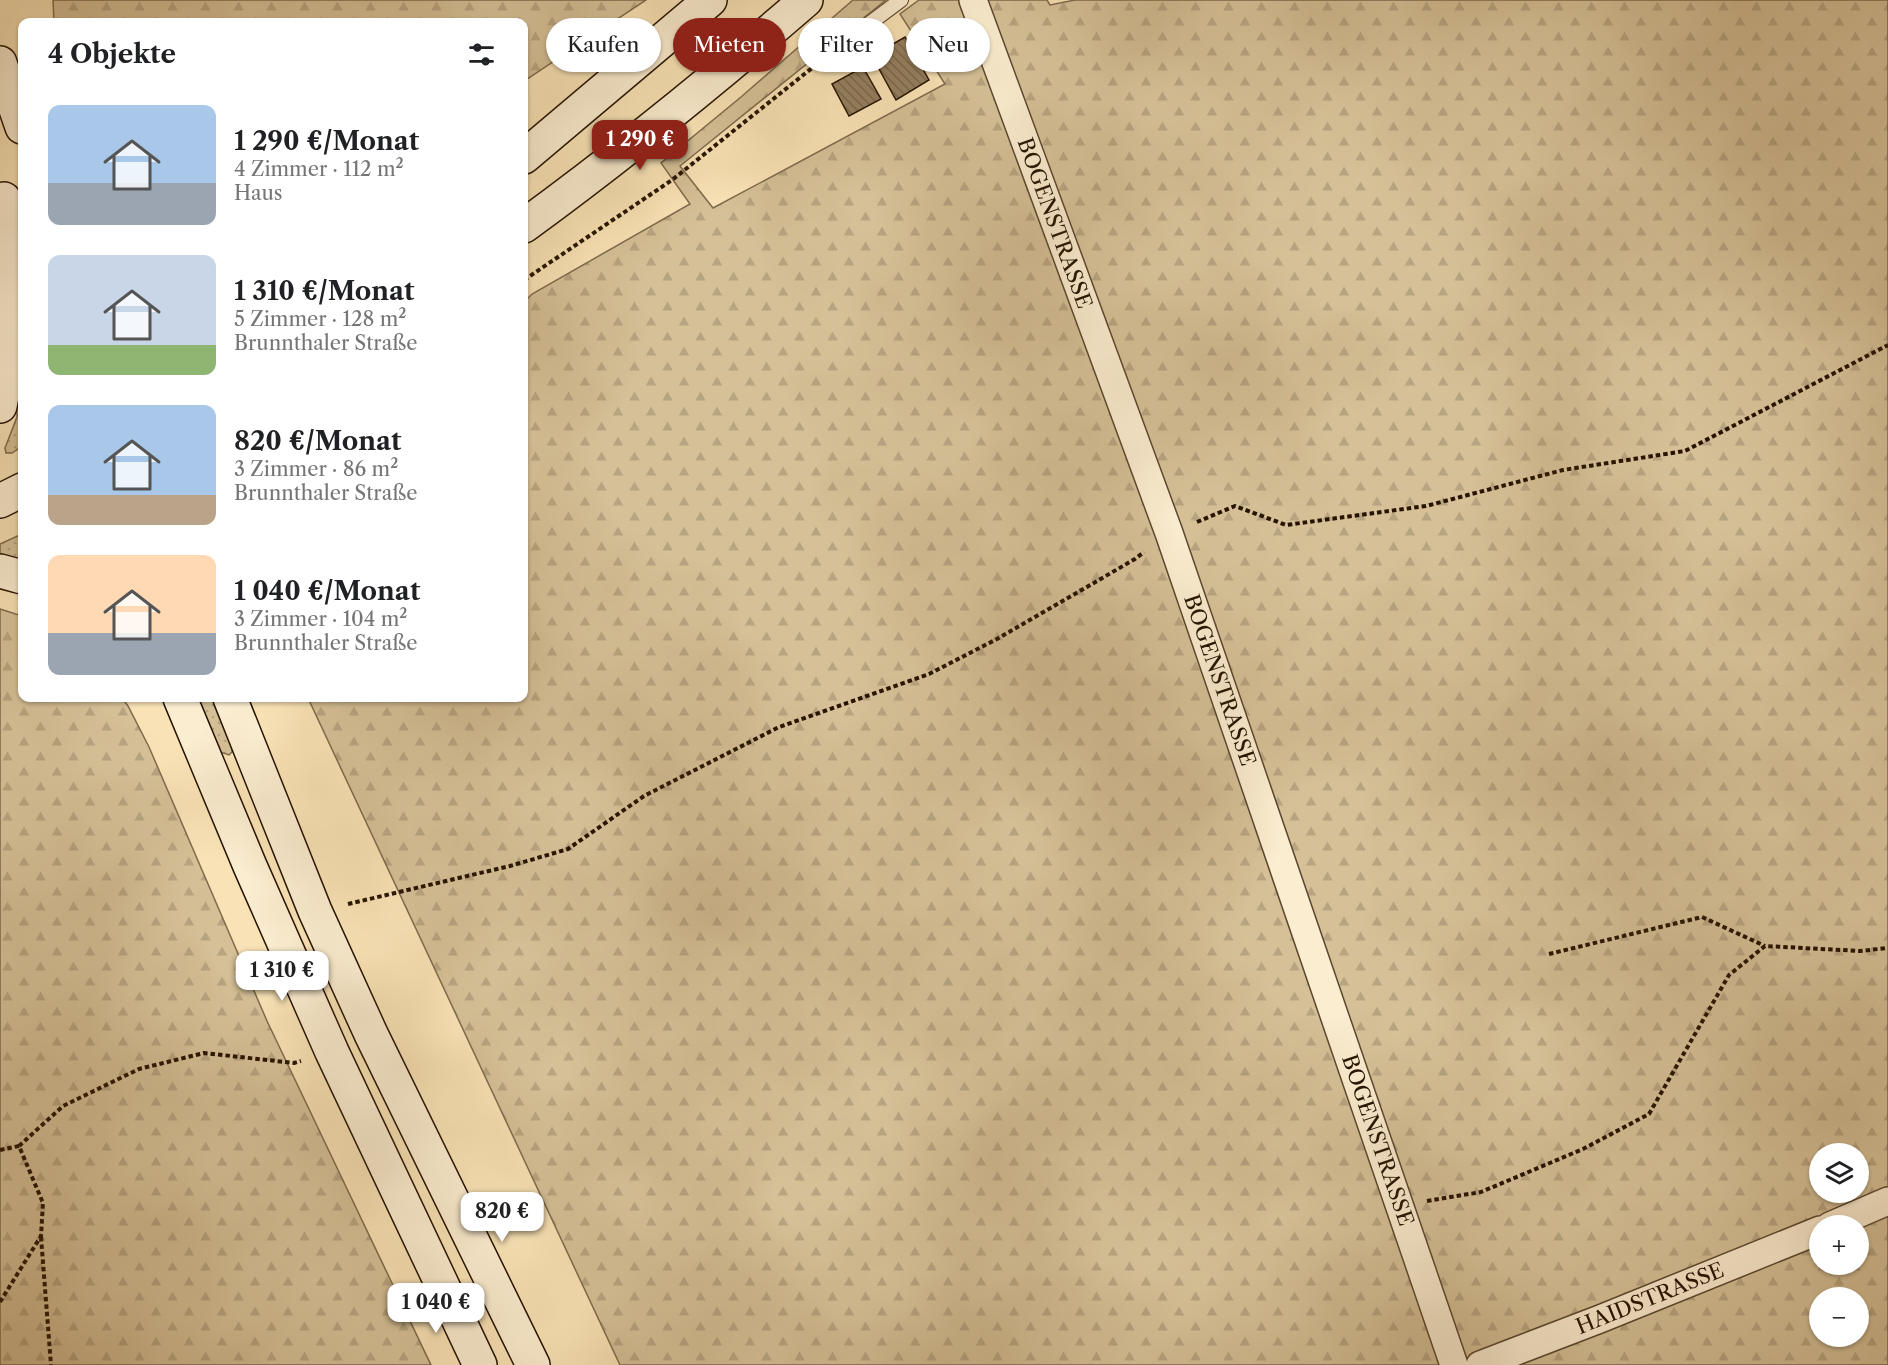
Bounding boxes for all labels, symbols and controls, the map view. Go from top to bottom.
chip: Kaufen [546,18,661,72]
chip: Mieten [673,18,786,72]
chip: Filter [798,18,894,72]
chip: Neu [906,18,990,72]
text: 4 Objekte [48,38,176,70]
icon: filters [465,38,498,71]
pin: 1 290 € [585,120,695,171]
text: 1 290 €/Monat [234,125,419,157]
text: 1 290 € [606,127,674,151]
icon: home [96,129,168,201]
street label: BOGENSTRASSE [1013,134,1097,312]
text: 4 Zimmer · 112 m² [234,157,404,181]
text: Haus [234,181,283,205]
text: 1 310 €/Monat [234,275,415,307]
icon: home [96,279,168,351]
text: 5 Zimmer · 128 m² [234,307,406,331]
text: Brunnthaler Straße [234,331,417,355]
text: 820 €/Monat [234,425,402,457]
icon: home [96,429,168,501]
text: 3 Zimmer · 86 m² [234,457,398,481]
text: Brunnthaler Straße [234,481,417,505]
text: 1 040 €/Monat [234,575,420,607]
icon: home [96,579,168,651]
street label: BOGENSTRASSE [1179,591,1261,769]
text: 3 Zimmer · 104 m² [234,607,407,631]
text: Brunnthaler Straße [234,631,417,655]
pin: 1 310 € [227,951,337,1002]
text: 1 310 € [250,958,314,982]
street label: BOGENSTRASSE [1337,1051,1419,1229]
map controls [1809,1143,1869,1347]
button: layers [1809,1143,1869,1203]
pin: 820 € [460,1192,544,1243]
text: 820 € [475,1199,529,1223]
button: + [1809,1215,1869,1275]
street label: HAIDSTRASSE [1572,1257,1728,1339]
pin: 1 040 € [381,1283,491,1334]
button: − [1809,1287,1869,1347]
text: 1 040 € [401,1290,471,1314]

